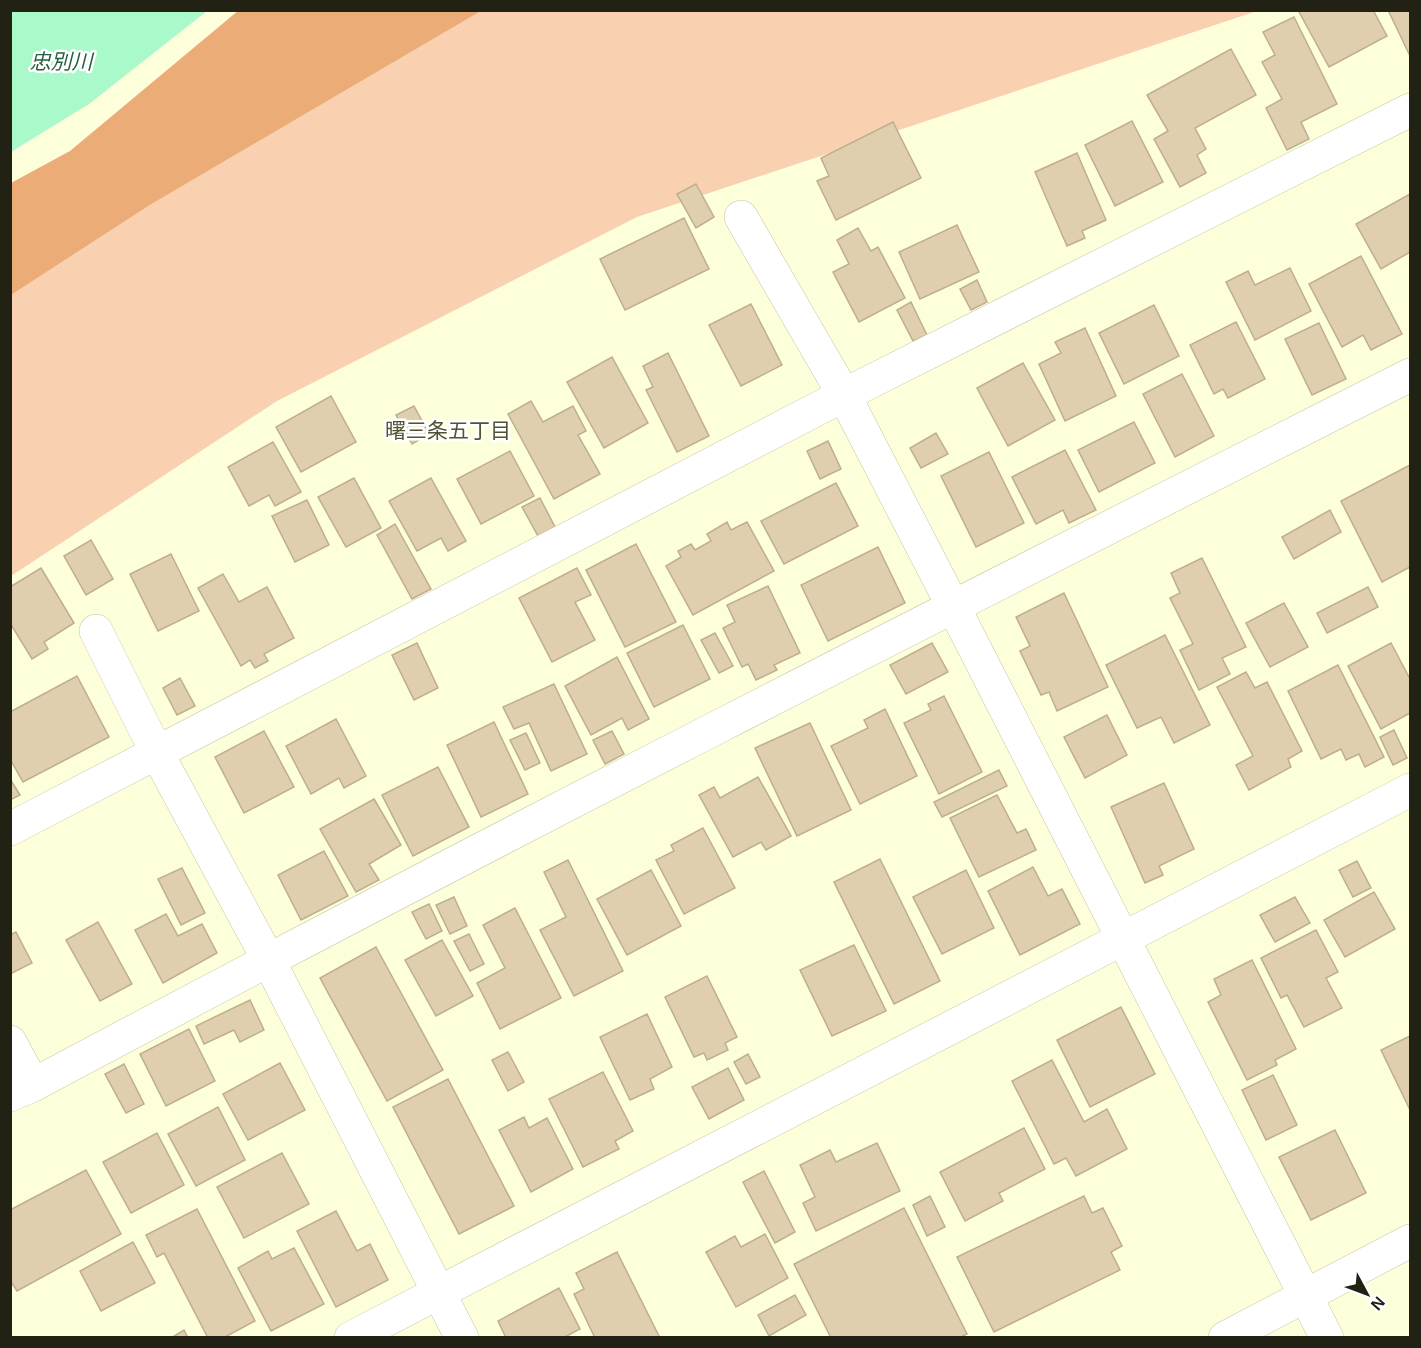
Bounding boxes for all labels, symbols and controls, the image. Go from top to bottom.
water label: 忠別川 [30,50,94,73]
district label: 曙三条五丁目 [385,419,511,442]
north arrow [1337,1264,1397,1324]
text: N [1368,1294,1388,1313]

